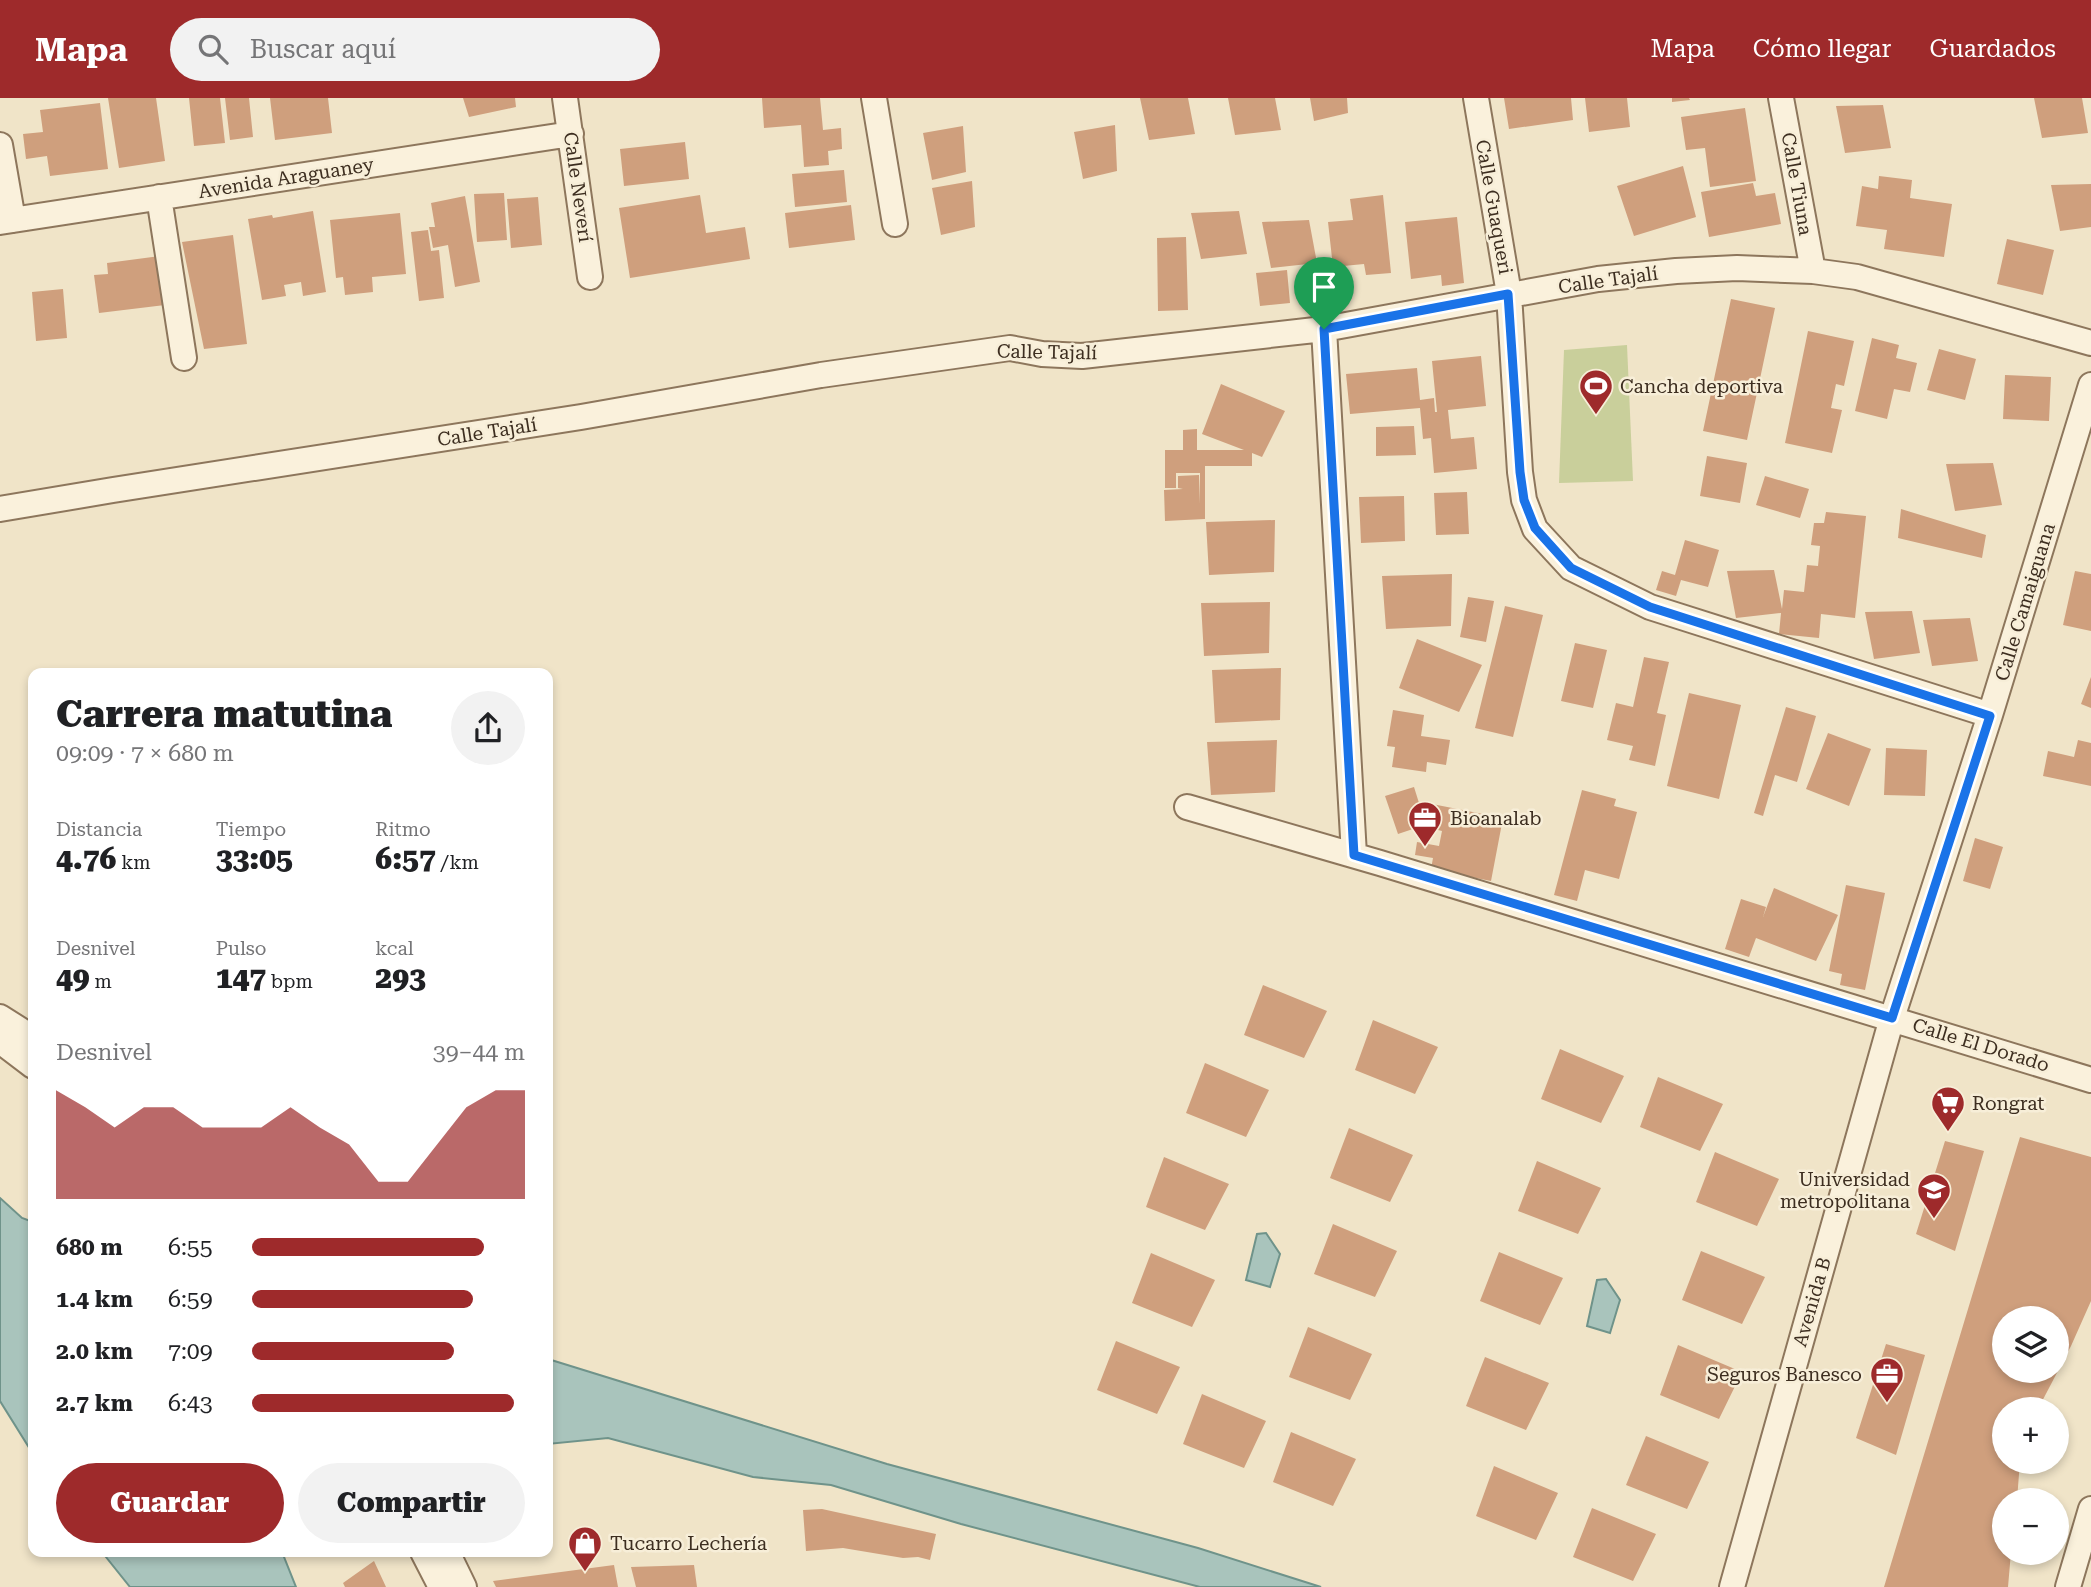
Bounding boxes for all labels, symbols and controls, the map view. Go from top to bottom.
search box [170,18,660,81]
text: Mapa [35,30,128,69]
icon: search [194,30,232,68]
text: Buscar aquí [250,34,396,64]
text: Mapa [1651,35,1715,63]
text: Cómo llegar [1753,35,1891,63]
text: Guardados [1929,35,2056,63]
street label: Calle Neverí [559,130,597,244]
street label: Calle Tiuna [1777,131,1817,238]
street label: Calle Guaqueri [1471,138,1517,276]
street label: Avenida Araguaney [197,153,376,203]
pin [1294,257,1354,329]
street label: Calle Tajalí [1557,262,1659,298]
icon: arrive [1305,268,1343,306]
street label: Calle Tajalí [997,340,1097,364]
sports icon: Cancha deportiva [1577,367,1615,416]
place label: Cancha deportiva [1620,375,1784,398]
street label: Calle Tajalí [436,413,538,451]
street label: Calle Camaiguana [1990,520,2060,684]
button: share [451,691,525,765]
text: Carrera matutina [56,692,392,736]
text: 09:09 · 7 × 680 m [56,740,234,767]
office icon: Bioanalab [1406,799,1444,848]
place label: Bioanalab [1450,807,1542,830]
text: Distancia [56,818,142,841]
text: Tiempo [216,818,286,841]
text: Ritmo [375,818,431,841]
text: 4.76 [56,841,116,876]
text: 33:05 [216,841,293,876]
text: 6:57 [375,841,436,876]
text: km [116,851,151,874]
text: /km [436,851,479,874]
text: Desnivel [56,937,135,960]
text: Pulso [216,937,266,960]
text: kcal [375,937,414,960]
text: 49 [56,960,90,995]
text: 147 [216,960,266,995]
text: 293 [375,960,426,995]
text: m [90,970,112,993]
text: bpm [266,970,313,993]
street label: Calle El Dorado [1910,1013,2052,1077]
text: Desnivel [56,1039,152,1066]
text: 39–44 m [433,1039,525,1066]
supermarket icon: Rongrat [1929,1084,1967,1133]
place label: Rongrat [1972,1092,2044,1115]
place label: Universidad metropolitana [1780,1168,1911,1213]
school or university icon: Universidad metropolitana [1915,1171,1953,1220]
text: 680 m [56,1234,123,1261]
text: 6:55 [168,1234,213,1261]
street label: Avenida B [1788,1255,1836,1349]
text: 1.4 km [56,1286,133,1313]
text: 6:59 [168,1286,213,1313]
map controls [1992,1306,2069,1565]
button: layers [1992,1306,2069,1383]
text: 2.0 km [56,1338,133,1365]
text: 7:09 [168,1338,213,1365]
office icon: Seguros Banesco [1868,1355,1906,1404]
place label: Seguros Banesco [1707,1363,1862,1386]
text: 2.7 km [56,1390,133,1417]
text: 6:43 [168,1390,213,1417]
button: + [1992,1397,2069,1474]
button: Guardar [56,1463,284,1543]
button: Compartir [298,1463,525,1543]
button: − [1992,1488,2069,1565]
shop icon: Tucarro Lechería [566,1524,604,1573]
place label: Tucarro Lechería [610,1532,768,1555]

